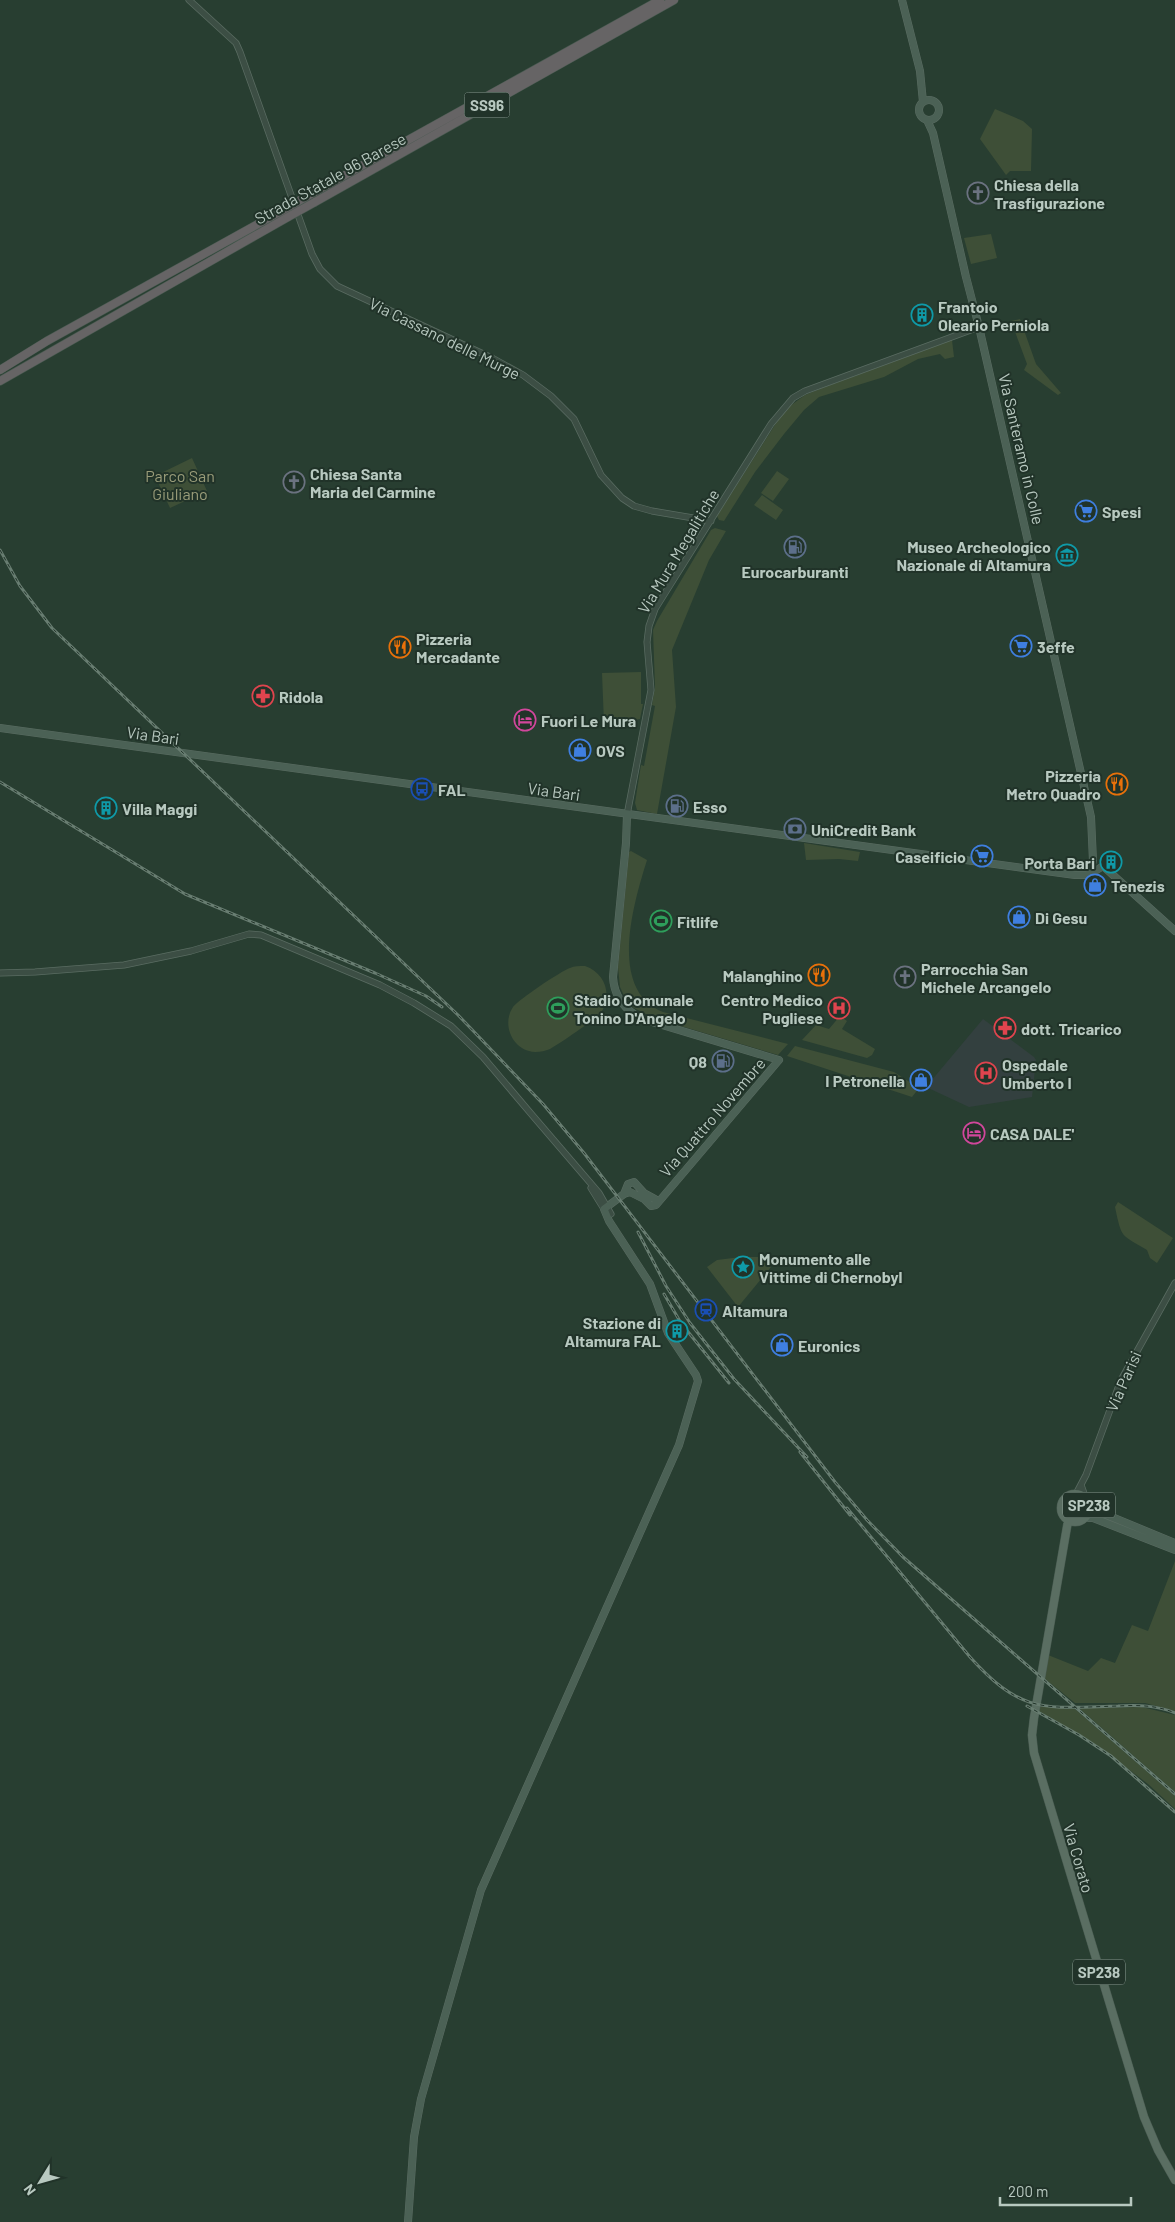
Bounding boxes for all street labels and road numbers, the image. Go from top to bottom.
road number: SS96 [464,92,510,118]
street label: Strada Statale 96 Barese [251,128,409,228]
street label: Via Cassano delle Murge [366,293,524,383]
street label: Via Santeramo in Colle [995,372,1049,526]
street label: Via Mura Megalitiche [633,485,723,617]
street label: Via Bari [125,722,181,748]
street label: Via Bari [526,778,582,804]
street label: Via Quattro Novembre [655,1054,769,1180]
street label: Via Parisi [1101,1348,1145,1414]
road number: SP238 [1063,1492,1115,1518]
street label: Via Corato [1060,1821,1098,1895]
road number: SP238 [1073,1960,1125,1984]

